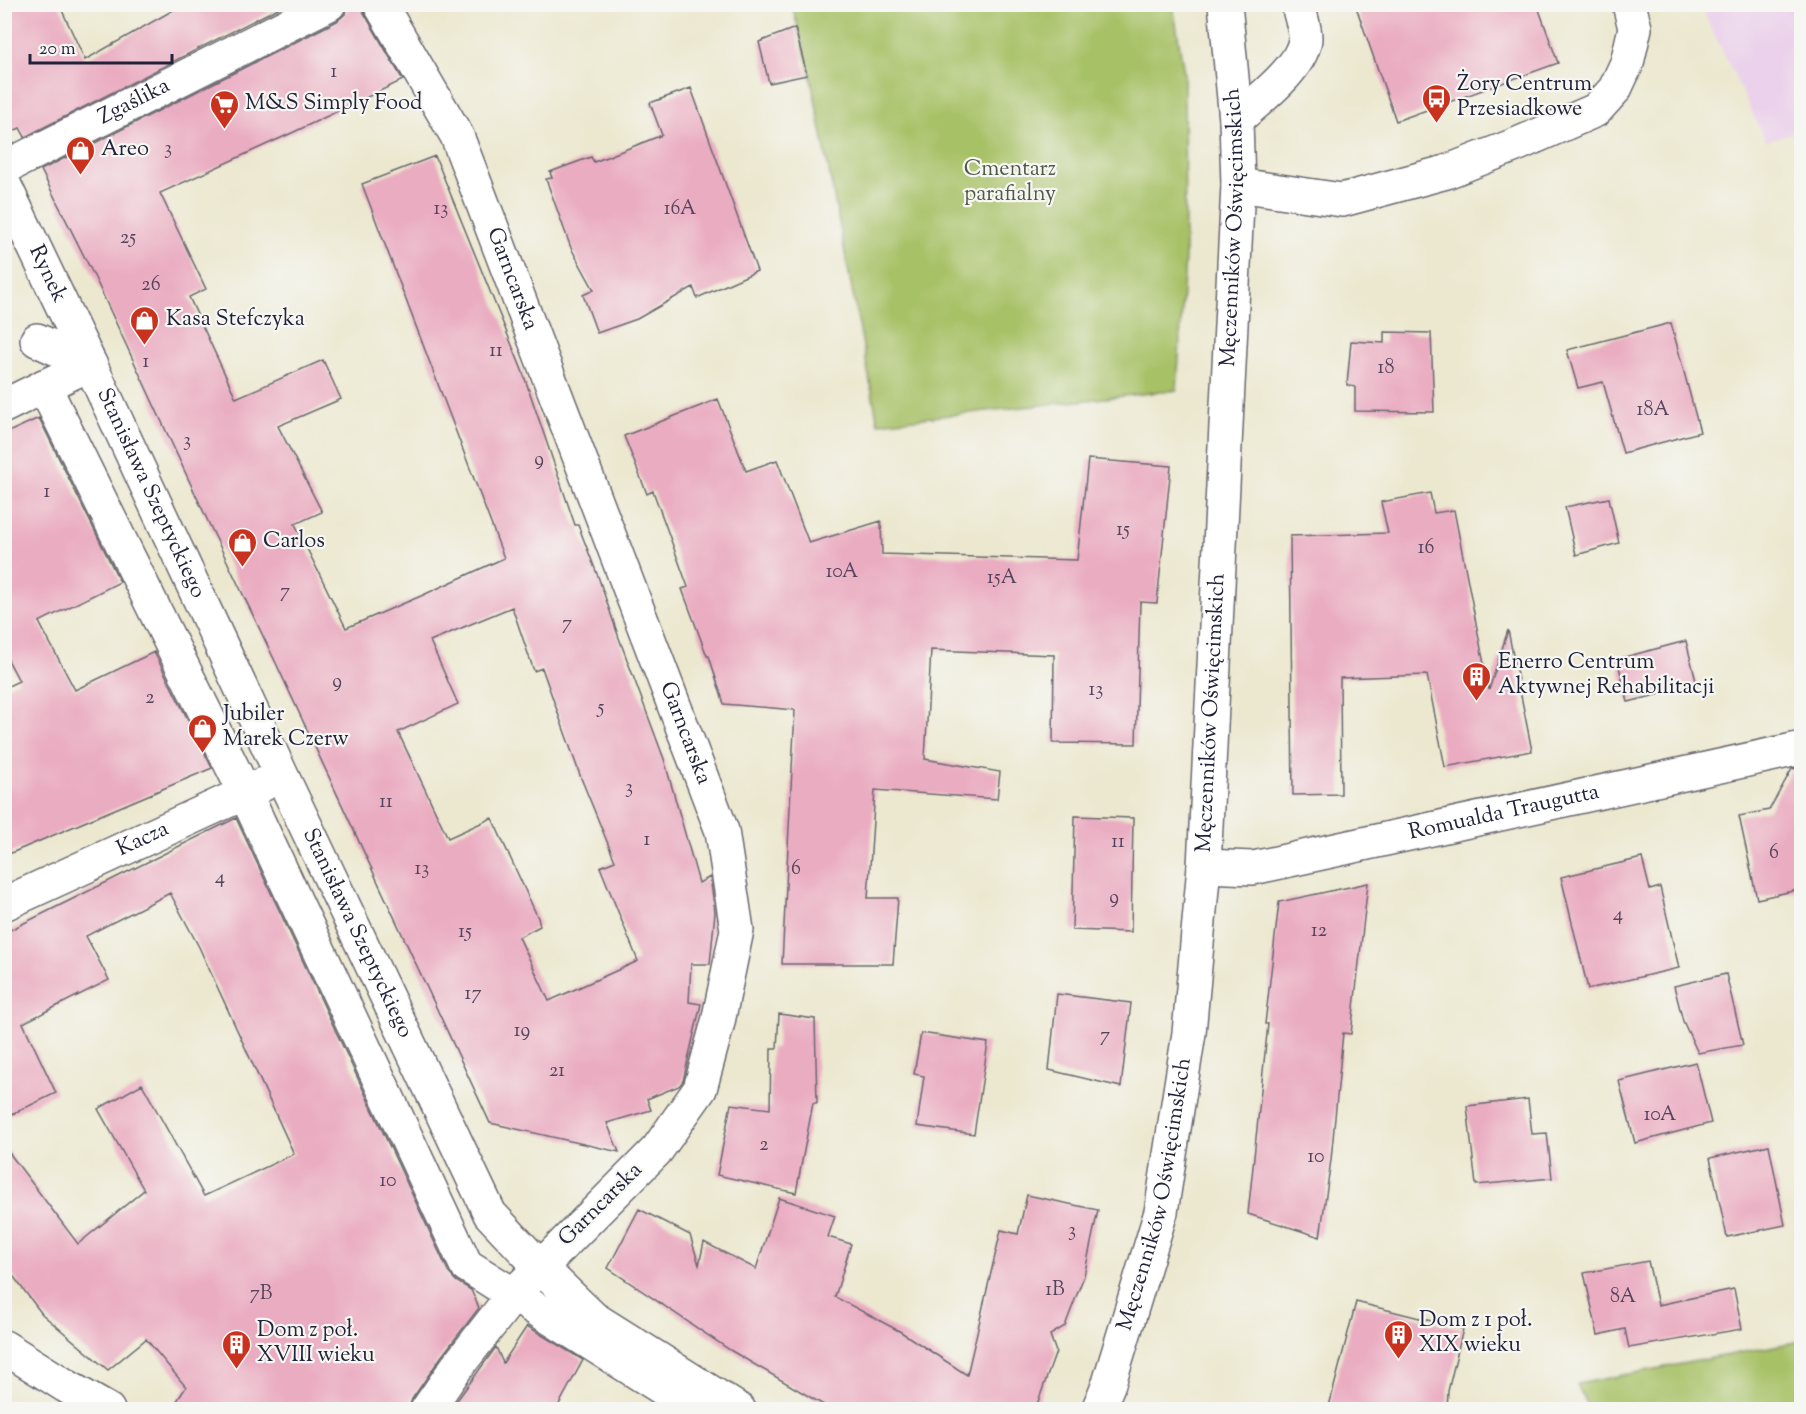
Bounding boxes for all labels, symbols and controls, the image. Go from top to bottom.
scale bar [30,27,172,65]
text: 20 m [39,37,76,63]
house number: 1 [331,58,338,87]
place label: Żory Centrum Przesiadkowe [1457,69,1592,126]
street label: Zgaślika [93,71,176,134]
bus stop icon: Żory Centrum Przesiadkowe [1420,82,1452,124]
street label: Męczenników Oświęcimskich [1213,86,1254,368]
supermarket icon: M&S Simply Food [208,88,240,130]
place label: M&S Simply Food [245,88,423,120]
shop icon: Areo [64,134,96,176]
place label: Areo [101,134,149,166]
house number: 3 [164,135,172,164]
park label: Cmentarz parafialny [964,154,1056,211]
house number: 13 [434,195,448,224]
house number: 16A [664,195,696,224]
street label: Garncarska [477,223,546,335]
house number: 25 [120,224,136,253]
street label: Rynek [20,240,75,308]
house number: 26 [141,271,161,300]
shop icon: Kasa Stefczyka [129,304,161,346]
place label: Kasa Stefczyka [166,304,305,336]
house number: 11 [489,337,503,366]
house number: 1 [143,348,150,377]
house number: 18 [1378,354,1394,383]
street label: Stanisława Szeptyckiego [88,383,213,604]
house number: 18A [1637,396,1669,425]
house number: 3 [183,427,191,456]
house number: 9 [534,446,544,475]
house number: 1 [44,478,51,507]
house number: 15 [1116,516,1130,545]
shop icon: Carlos [226,526,258,568]
place label: Carlos [263,526,325,558]
house number: 16 [1418,534,1434,563]
house number: 10A [826,558,858,587]
house number: 15A [987,564,1017,593]
street label: Męczenników Oświęcimskich [1189,573,1235,853]
house number: 7 [280,578,290,607]
house number: 7 [562,610,572,639]
place label: Enerro Centrum Aktywnej Rehabilitacji [1498,647,1714,704]
building icon: Enerro Centrum Aktywnej Rehabilitacji [1461,660,1493,702]
house number: 9 [332,668,342,697]
house number: 13 [1089,676,1103,705]
street label: Garncarska [651,677,719,789]
house number: 2 [145,684,155,713]
house number: 5 [597,694,605,723]
place label: Jubiler Marek Czerw [222,699,349,756]
shop icon: Jubiler Marek Czerw [186,712,218,754]
house number: 3 [625,774,633,803]
street label: Romualda Traugutta [1406,777,1602,849]
house number: 11 [379,788,393,817]
street label: Kacza [112,814,174,866]
street label: Stanisława Szeptyckiego [293,823,420,1044]
house number: 1 [644,826,651,855]
house number: 11 [1111,828,1125,857]
house number: 6 [1769,839,1779,868]
house number: 13 [415,855,429,884]
house number: 6 [791,855,801,884]
house number: 4 [215,864,225,893]
house number: 9 [1109,884,1119,913]
house number: 4 [1613,901,1623,930]
house number: 12 [1311,917,1327,946]
house number: 15 [458,918,472,947]
house number: 17 [465,980,481,1009]
house number: 19 [514,1017,530,1046]
house number: 7 [1100,1022,1110,1051]
street label: Męczenników Oświęcimskich [1110,1056,1201,1335]
house number: 21 [549,1057,565,1086]
house number: 10A [1644,1101,1676,1130]
house number: 2 [759,1131,769,1160]
house number: 10 [1307,1143,1325,1172]
street label: Garncarska [552,1156,650,1254]
house number: 10 [379,1167,397,1196]
house number: 3 [1068,1217,1076,1246]
house number: 1B [1045,1276,1065,1305]
house number: 7B [250,1280,273,1309]
house number: 8A [1610,1283,1636,1312]
place label: Dom z 1 poł. XIX wieku [1419,1305,1532,1362]
place label: Dom z poł. XVIII wieku [257,1315,375,1372]
building icon: Dom z 1 poł. XIX wieku [1382,1318,1414,1360]
building icon: Dom z poł. XVIII wieku [220,1328,252,1370]

